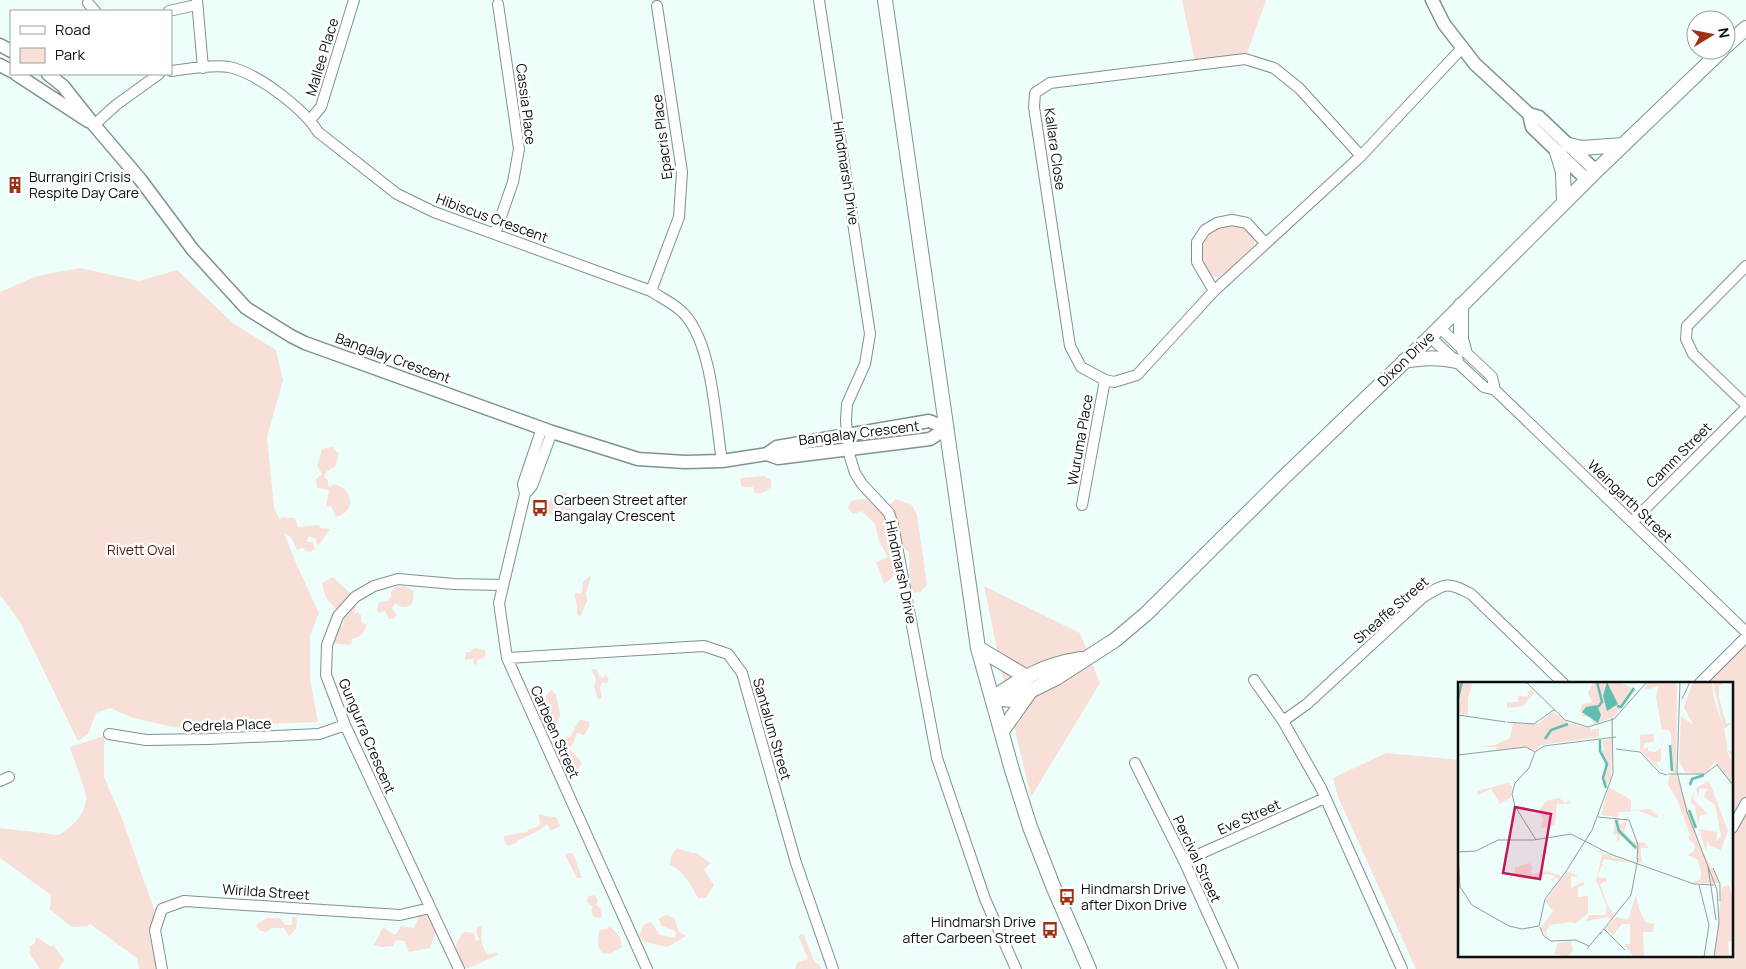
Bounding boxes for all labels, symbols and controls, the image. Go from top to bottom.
legend [10,10,172,75]
north arrow [1686,10,1736,60]
street label: Mallee Place [301,16,342,98]
text: Road [55,19,91,40]
text: N [1714,26,1735,39]
text: Park [55,44,85,65]
street label: Cassia Place [512,62,541,146]
street label: Epacris Place [647,93,676,181]
street label: Kallara Close [1040,107,1071,191]
street label: Hindmarsh Drive [829,120,864,226]
place label: Burrangiri Crisis Respite Day Care [29,167,139,202]
building icon: Burrangiri Crisis Respite Day Care [5,175,25,195]
street label: Hibiscus Crescent [434,188,551,247]
street label: Dixon Drive [1373,327,1438,390]
street label: Bangalay Crescent [333,328,454,387]
street label: Wuruma Place [1062,393,1097,487]
street label: Bangalay Crescent [798,416,921,449]
street label: Camm Street [1642,417,1716,492]
street label: Weingarth Street [1584,455,1677,546]
place label: Carbeen Street after Bangalay Crescent [554,490,688,525]
bus stop icon: Carbeen Street after Bangalay Crescent [530,498,550,518]
street label: Hindmarsh Drive [881,519,922,625]
park label: Rivett Oval [107,540,175,559]
street label: Sheaffe Street [1349,571,1433,648]
street label: Gungurra Crescent [335,675,400,797]
street label: Santalum Street [749,676,796,783]
street label: Carbeen Street [527,682,585,781]
inset map [1458,682,1734,956]
street label: Cedrela Place [182,713,272,736]
street label: Eve Street [1214,794,1284,839]
street label: Percival Street [1169,812,1226,906]
street label: Wirilda Street [222,879,311,904]
place label: Hindmarsh Drive after Dixon Drive [1081,879,1187,914]
bus stop icon: Hindmarsh Drive after Dixon Drive [1057,887,1077,907]
place label: Hindmarsh Drive after Carbeen Street [902,912,1036,947]
bus stop icon: Hindmarsh Drive after Carbeen Street [1040,920,1060,940]

